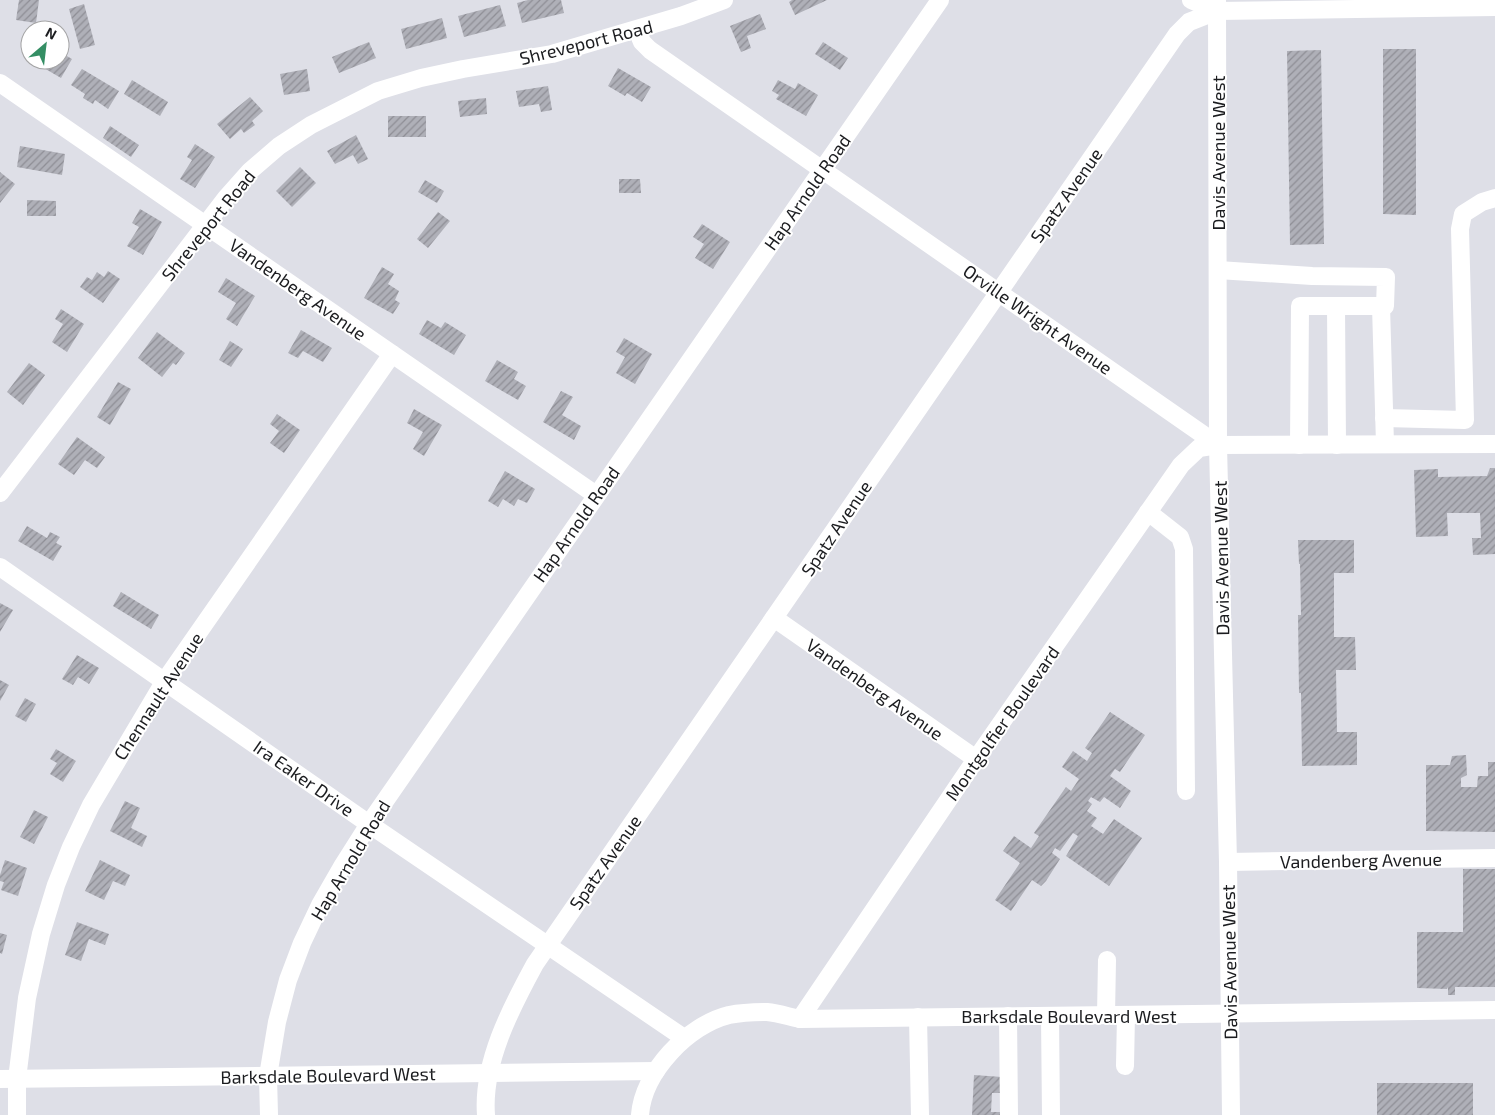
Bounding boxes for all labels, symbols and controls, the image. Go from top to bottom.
street label: Shreveport Road [517,15,655,69]
north arrow [20,20,70,70]
text: N [43,23,60,43]
street label: Davis Avenue West [1207,75,1229,231]
street label: Hap Arnold Road [759,130,855,254]
street label: Spatz Avenue [1025,143,1107,247]
street label: Shreveport Road [157,165,259,285]
street label: Vandenberg Avenue [225,233,371,345]
street label: Orville Wright Avenue [959,259,1117,379]
street label: Hap Arnold Road [528,462,624,586]
street label: Spatz Avenue [796,476,876,580]
street label: Davis Avenue West [1209,480,1233,636]
street label: Chennault Avenue [109,628,207,764]
street label: Vandenberg Avenue [802,633,948,745]
street label: Montgolfier Boulevard [940,642,1064,804]
street label: Ira Eaker Drive [249,735,359,821]
street label: Hap Arnold Road [306,796,394,924]
street label: Spatz Avenue [564,810,646,914]
street label: Vandenberg Avenue [1280,848,1442,872]
street label: Davis Avenue West [1217,884,1241,1040]
street label: Barksdale Boulevard West [961,1005,1177,1027]
street label: Barksdale Boulevard West [220,1062,436,1088]

